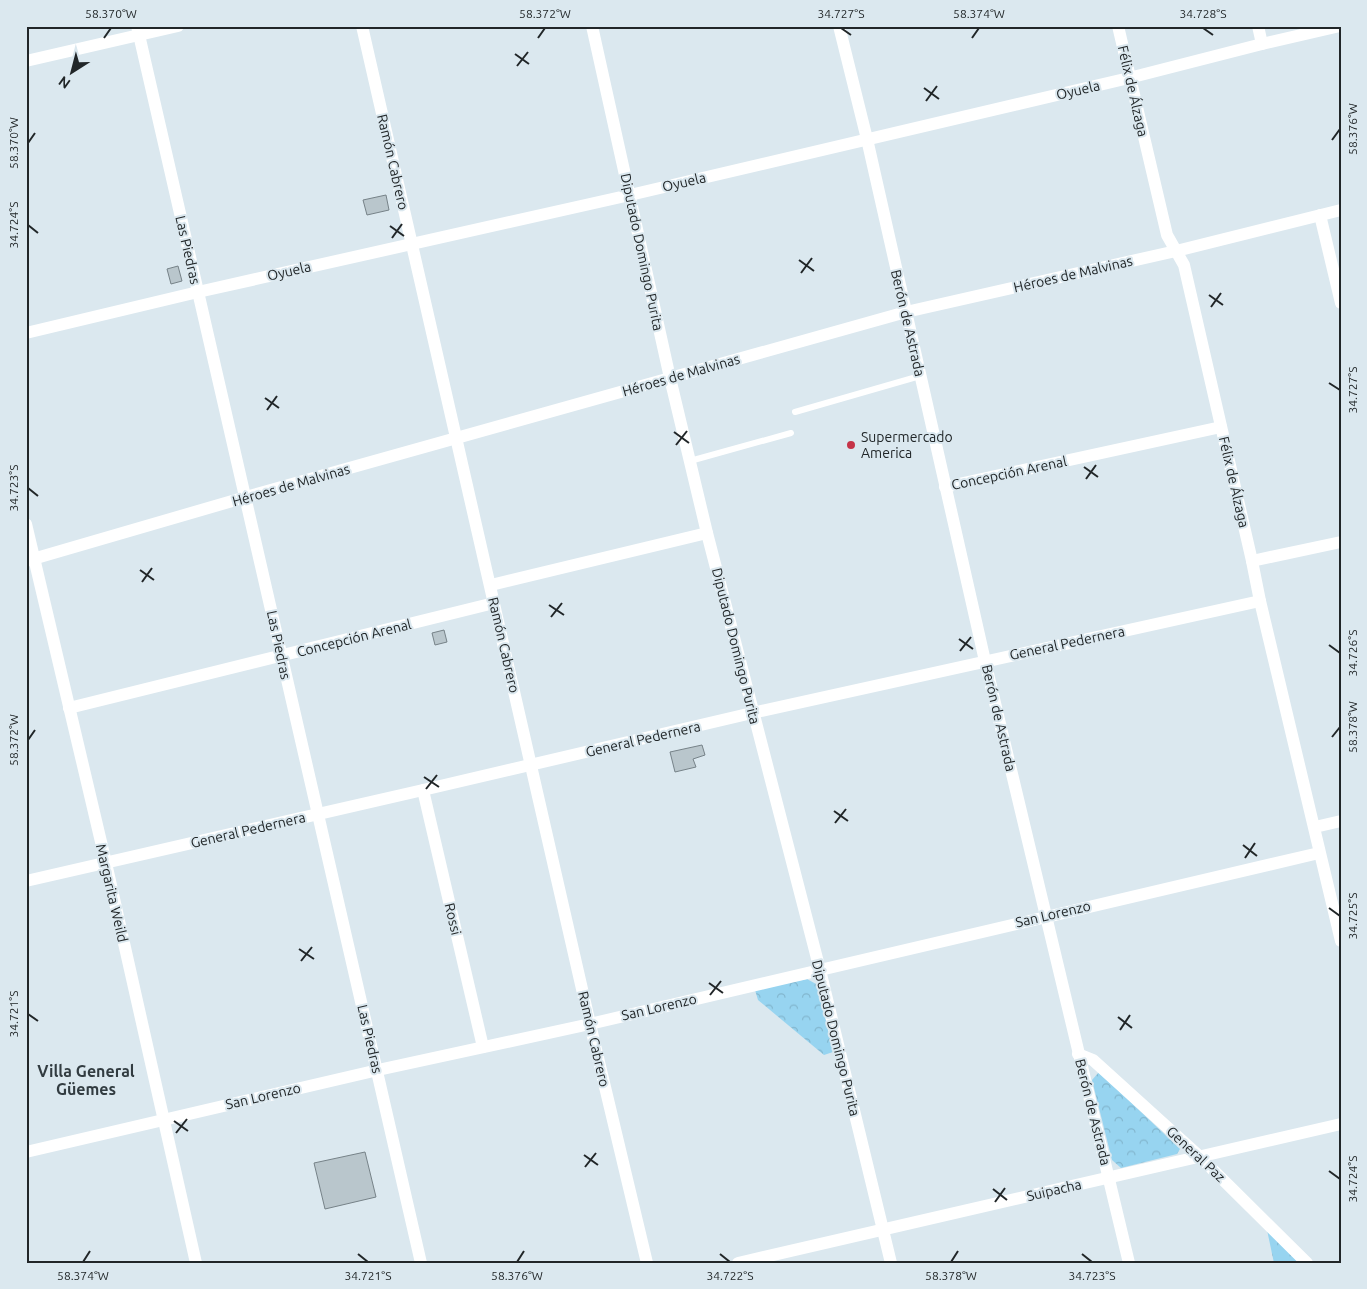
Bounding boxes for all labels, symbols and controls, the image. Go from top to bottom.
text: 58.370°W [85,7,137,20]
text: 58.372°W [519,7,571,20]
text: 34.727°S [818,7,864,20]
text: 58.374°W [953,7,1005,20]
text: 34.728°S [1180,7,1226,20]
street label: Félix de Álzaga [1115,44,1152,138]
north arrow [48,48,98,98]
text: N [55,73,73,92]
street label: Oyuela [1055,77,1101,103]
text: 58.376°W [1346,103,1359,155]
street label: Ramón Cabrero [374,113,412,211]
text: 58.370°W [7,117,20,169]
street label: Oyuela [661,169,707,195]
street label: Diputado Domingo Purita [617,172,667,332]
text: 34.724°S [7,202,20,248]
street label: Las Piedras [172,214,204,286]
street label: Héroes de Malvinas [1012,253,1134,295]
street label: Oyuela [266,258,312,284]
street label: Berón de Astrada [888,268,928,378]
street label: Héroes de Malvinas [620,351,742,399]
text: 34.727°S [1346,367,1359,413]
place label: Supermercado America [861,429,953,461]
street label: Félix de Álzaga [1216,435,1253,529]
marker: Supermercado America [845,439,857,451]
street label: Concepción Arenal [950,453,1068,493]
street label: Héroes de Malvinas [230,461,352,509]
text: 34.723°S [7,465,20,511]
street label: Diputado Domingo Purita [709,566,763,726]
street label: Ramón Cabrero [485,596,523,694]
street label: Las Piedras [264,609,294,681]
street label: Concepción Arenal [295,616,413,660]
street label: General Pedernera [1008,623,1126,663]
text: 34.726°S [1346,630,1359,676]
street label: Berón de Astrada [979,663,1019,773]
text: 58.378°W [1346,701,1359,753]
text: 58.372°W [7,714,20,766]
street label: General Pedernera [584,718,702,760]
street label: General Pedernera [189,809,307,851]
street label: Margarita Weild [93,842,131,944]
text: 34.725°S [1346,893,1359,939]
street label: San Lorenzo [1014,898,1092,930]
street label: Rossi [442,901,464,937]
street label: Diputado Domingo Purita [809,958,863,1118]
street label: Ramón Cabrero [575,990,613,1088]
text: 34.721°S [7,991,20,1037]
street label: San Lorenzo [620,991,698,1023]
street label: Las Piedras [354,1003,386,1075]
street label: Berón de Astrada [1072,1057,1114,1167]
district label: Villa General Güemes [37,1062,135,1098]
street label: San Lorenzo [224,1080,302,1112]
street label: General Paz [1163,1123,1229,1185]
text: 34.724°S [1346,1156,1359,1202]
street label: Suipacha [1025,1176,1083,1204]
text: 58.374°W [57,1269,109,1282]
text: 34.721°S [345,1269,391,1282]
text: 58.376°W [491,1269,543,1282]
text: 34.722°S [707,1269,753,1282]
text: 58.378°W [925,1269,977,1282]
text: 34.723°S [1069,1269,1115,1282]

